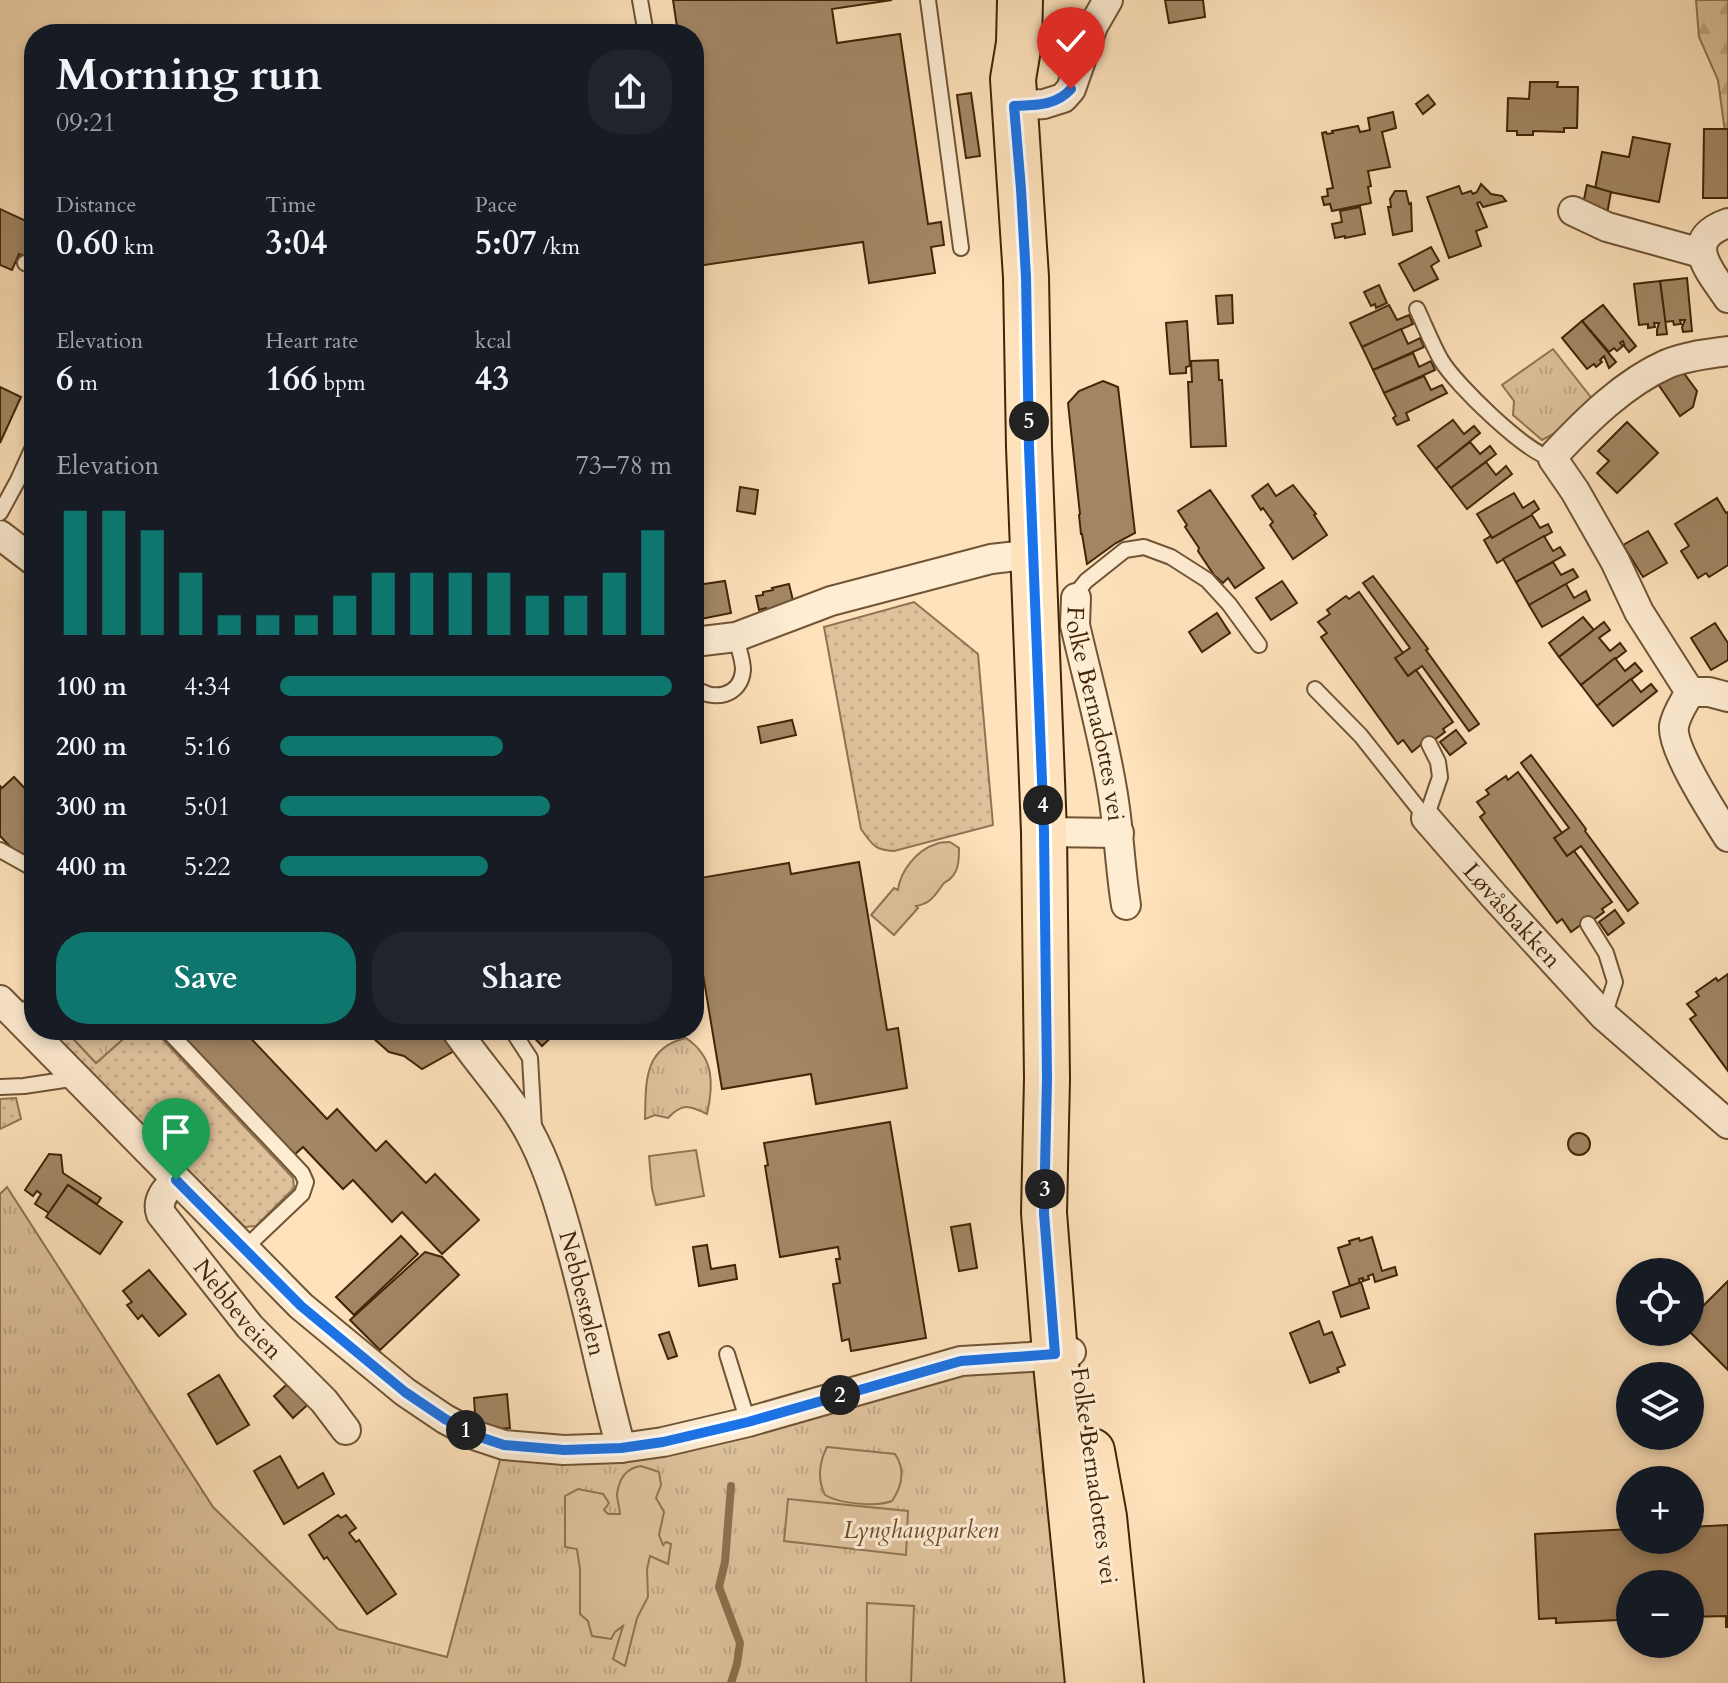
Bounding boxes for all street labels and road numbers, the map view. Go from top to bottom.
street label: Folke Bernadottes vei [1058,606,1133,823]
street label: Løvåsbakken [1456,855,1569,976]
street label: Nebbestølen [551,1227,614,1359]
street label: Nebbeveien [186,1252,290,1367]
street label: Folke Bernadottes vei [1062,1365,1126,1587]

